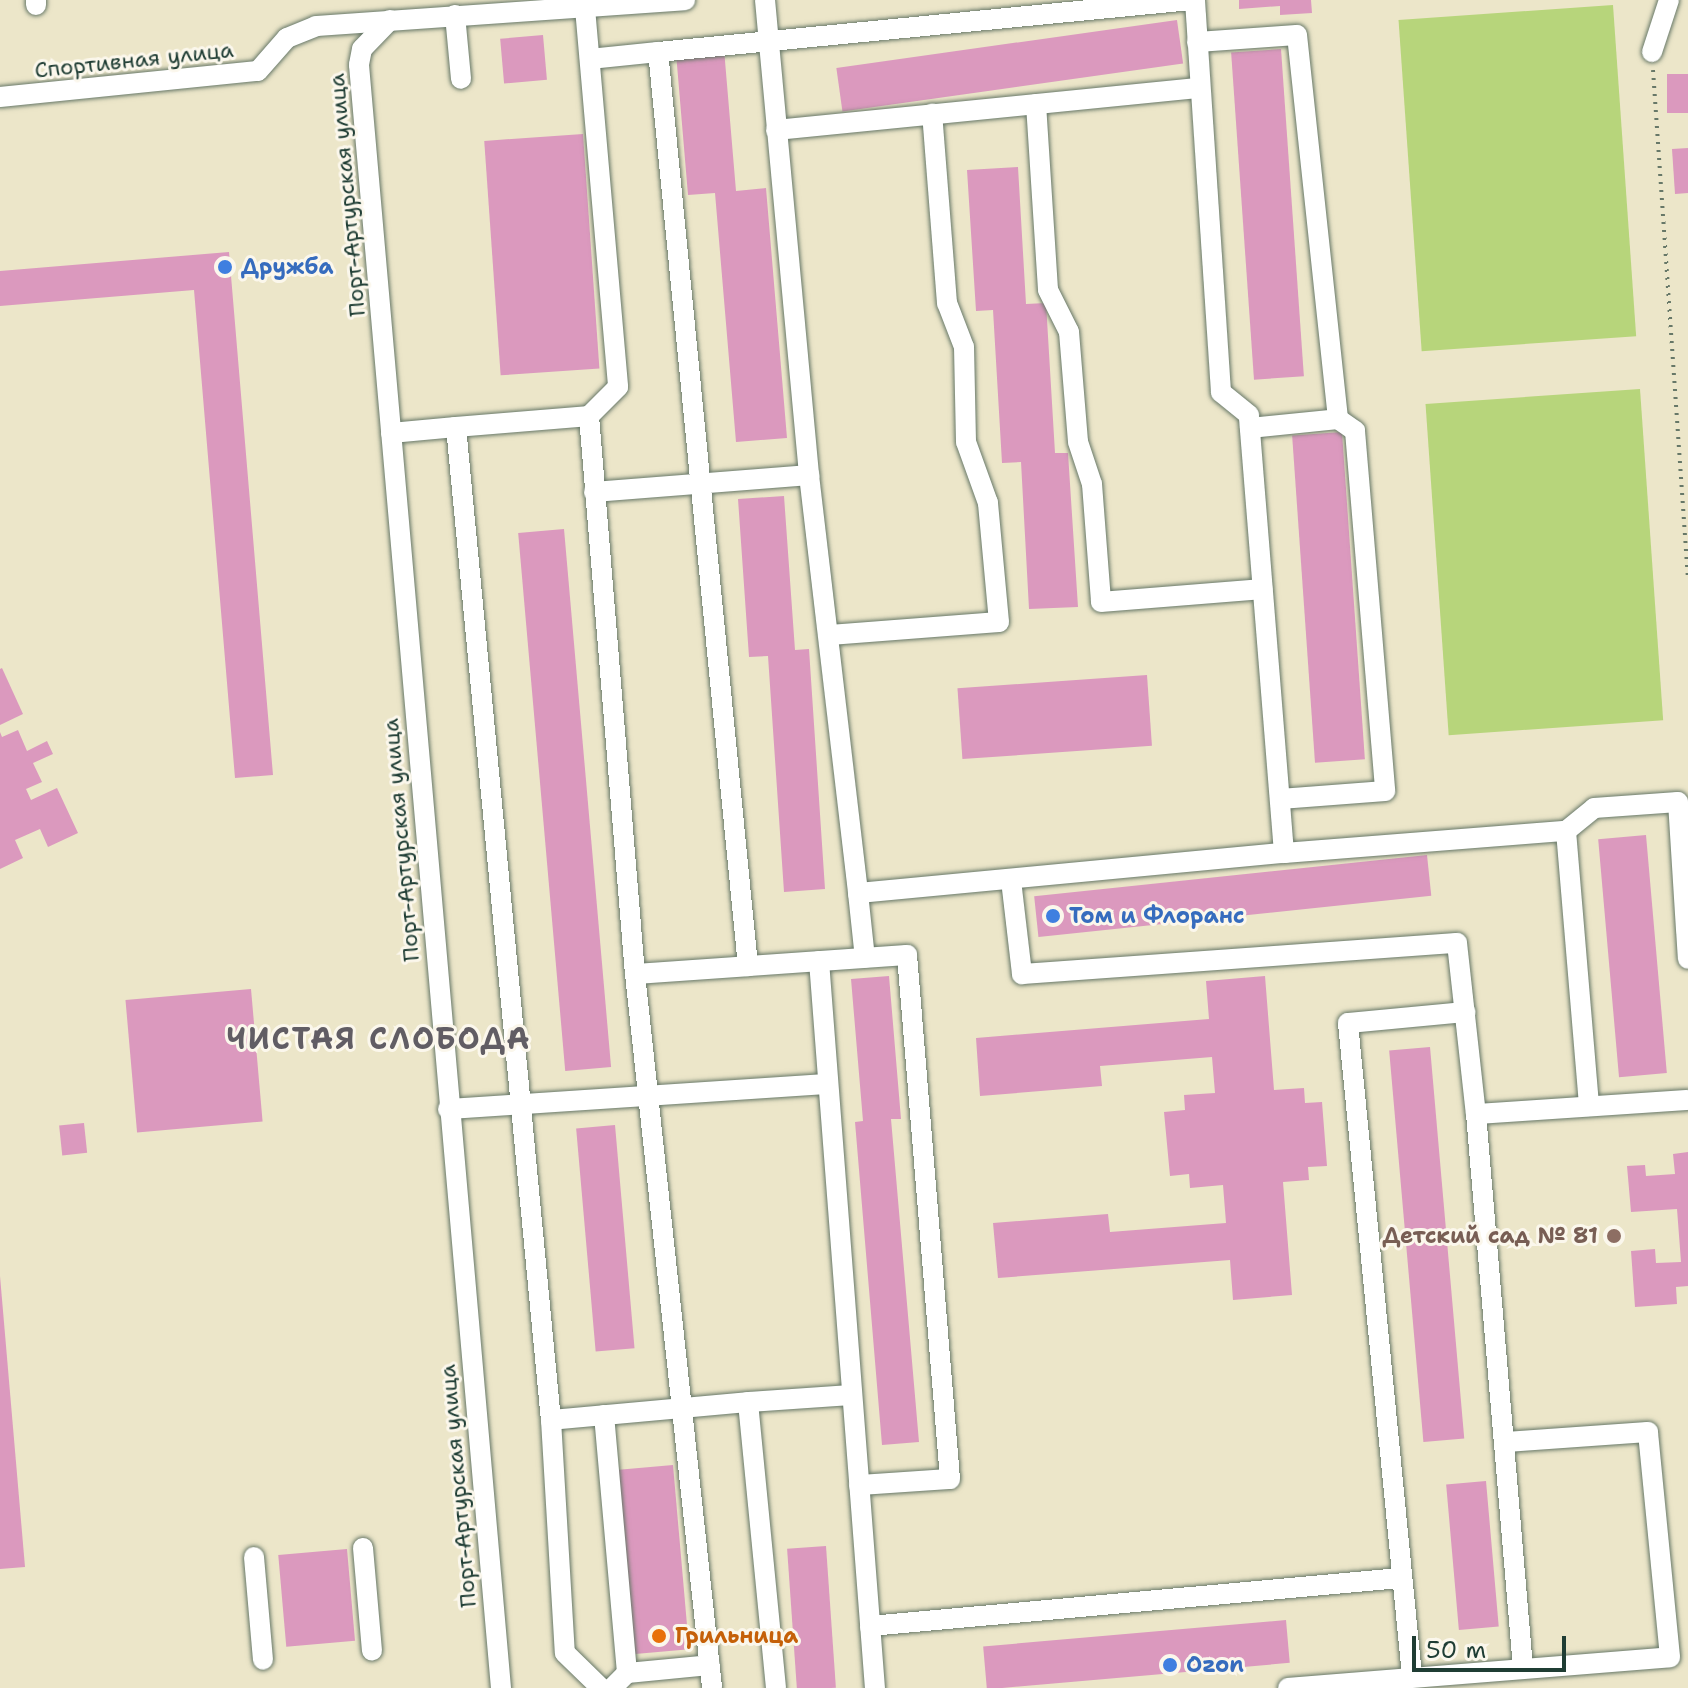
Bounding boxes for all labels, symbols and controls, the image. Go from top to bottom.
street label: Спортивная улица [33,36,235,84]
street label: Порт-Артурская улица [323,72,371,318]
place label: Дружба [241,254,333,280]
marker: Дружба [216,258,234,276]
street label: Порт-Артурская улица [377,717,425,963]
place label: Том и Флоранс [1069,903,1245,929]
marker: Том и Флоранс [1044,907,1062,925]
district label: ЧИСТАЯ СЛОБОДА [226,1021,532,1057]
place label: Детский сад № 81 [1382,1223,1598,1249]
marker: Детский сад № 81 [1605,1227,1623,1245]
street label: Порт-Артурская улица [434,1363,482,1609]
scale bar [1416,1620,1570,1670]
place label: Грильница [675,1623,798,1649]
marker: Грильница [650,1627,668,1645]
text: 50 m [1426,1634,1486,1666]
place label: Ozon [1186,1652,1244,1678]
marker: Ozon [1161,1656,1179,1674]

